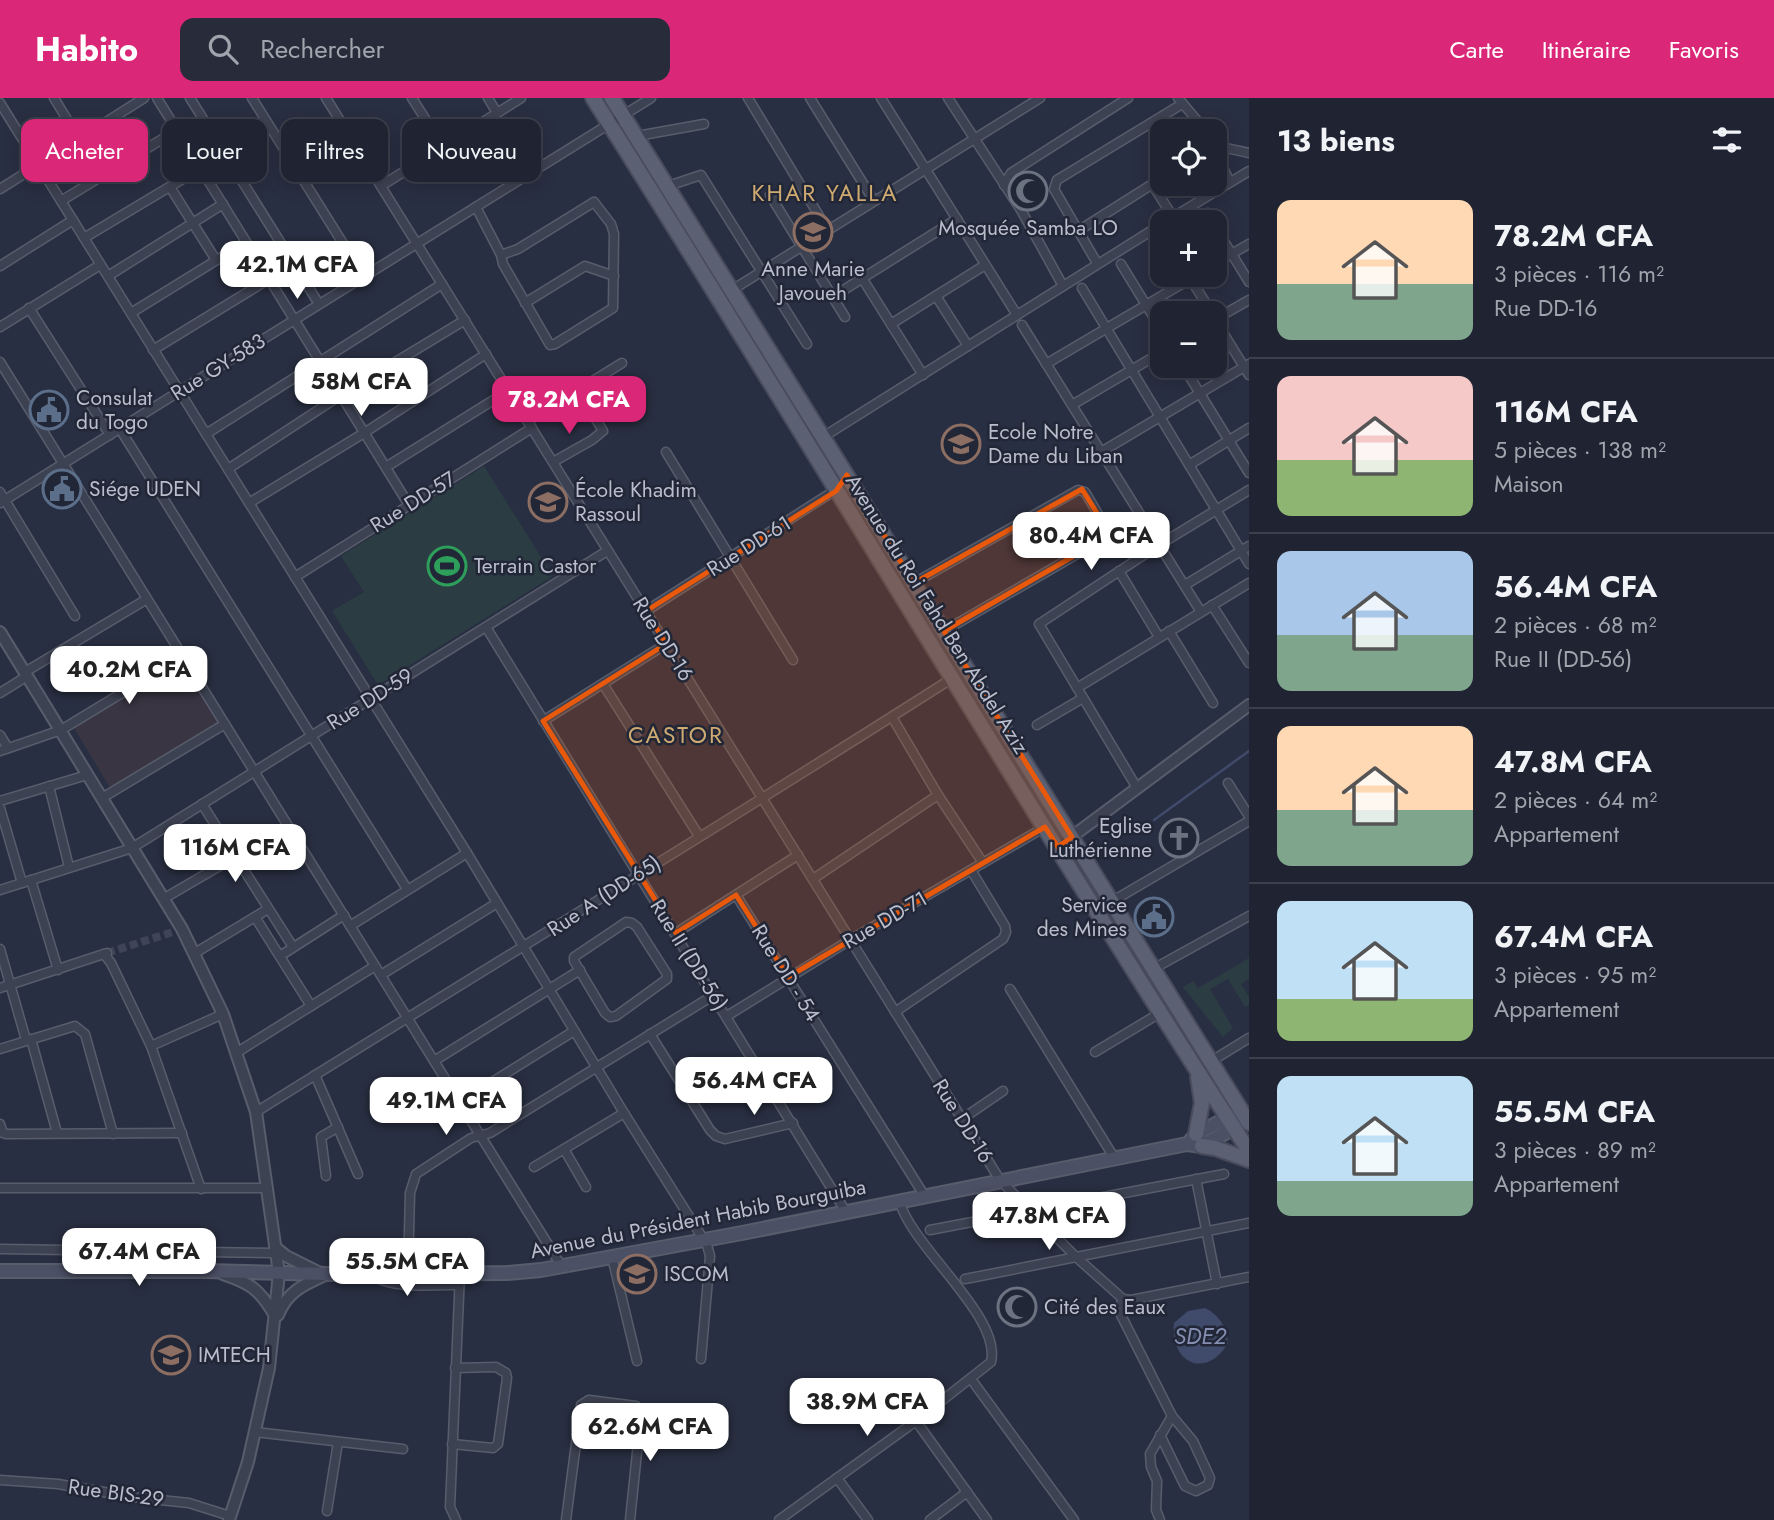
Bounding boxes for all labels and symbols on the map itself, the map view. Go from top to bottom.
mosque icon: Mosquée Samba LO [1007,170,1049,212]
district label: KHAR YALLA [752,176,898,210]
school or university icon: Anne Marie Javoueh [792,211,834,253]
place label: Mosquée Samba LO [938,213,1118,243]
pin: 42.1M CFA [217,242,377,301]
place label: Anne Marie Javoueh [761,254,865,308]
street label: Rue GY-583 [165,326,271,408]
pin: 58M CFA [296,358,426,418]
pin: 78.2M CFA [489,376,649,436]
place label: Consulat du Togo [76,383,152,437]
public building icon: Consulat du Togo [28,389,70,431]
place label: Ecole Notre Dame du Liban [988,417,1123,471]
school or university icon: Ecole Notre Dame du Liban [940,423,982,465]
street label: Rue DD-57 [364,464,462,540]
public building icon: Siége UDEN [41,468,83,510]
street label: Avenue du Roi Fahd Ben Abdel Aziz [838,468,1036,760]
place label: Siége UDEN [89,474,201,504]
place label: École Khadim Rassoul [575,475,697,529]
school or university icon: École Khadim Rassoul [527,481,569,523]
street label: Rue DD-61 [701,508,797,584]
pin: 80.4M CFA [1011,512,1171,572]
sports icon: Terrain Castor [426,545,468,587]
place label: Terrain Castor [474,551,597,581]
street label: Rue DD-16 [625,591,701,687]
pin: 40.2M CFA [49,646,209,706]
street label: Rue DD-59 [321,661,419,737]
district label: CASTOR [628,718,724,752]
place label: Eglise Luthérienne [1049,811,1152,865]
church icon: Eglise Luthérienne [1158,817,1200,859]
pin: 116M CFA [163,824,307,884]
street label: Rue A (DD-65) [541,848,667,944]
street label: Rue DD-71 [837,884,933,956]
place label: Service des Mines [1037,890,1127,944]
street label: Rue II (DD-56) [643,893,735,1017]
public building icon: Service des Mines [1133,896,1175,938]
street label: Rue DD - 54 [744,919,828,1027]
pin: 56.4M CFA [674,1058,834,1117]
street label: Rue DD-16 [925,1073,1001,1169]
pin: 49.1M CFA [366,1077,526,1137]
street label: Avenue du Président Habib Bourguiba [528,1172,868,1266]
pin: 47.8M CFA [969,1192,1129,1252]
pin: 67.4M CFA [59,1228,219,1288]
pin: 55.5M CFA [327,1238,487,1298]
school or university icon: ISCOM [616,1253,658,1295]
place label: ISCOM [664,1259,729,1289]
mosque icon: Cité des Eaux [996,1286,1038,1328]
place label: Cité des Eaux [1044,1292,1165,1322]
water label: SDE2 [1174,1319,1227,1353]
school or university icon: IMTECH [150,1334,192,1376]
place label: IMTECH [198,1340,271,1370]
pin: 38.9M CFA [787,1378,947,1438]
pin: 62.6M CFA [570,1404,730,1463]
street label: Rue BIS-29 [66,1471,166,1515]

